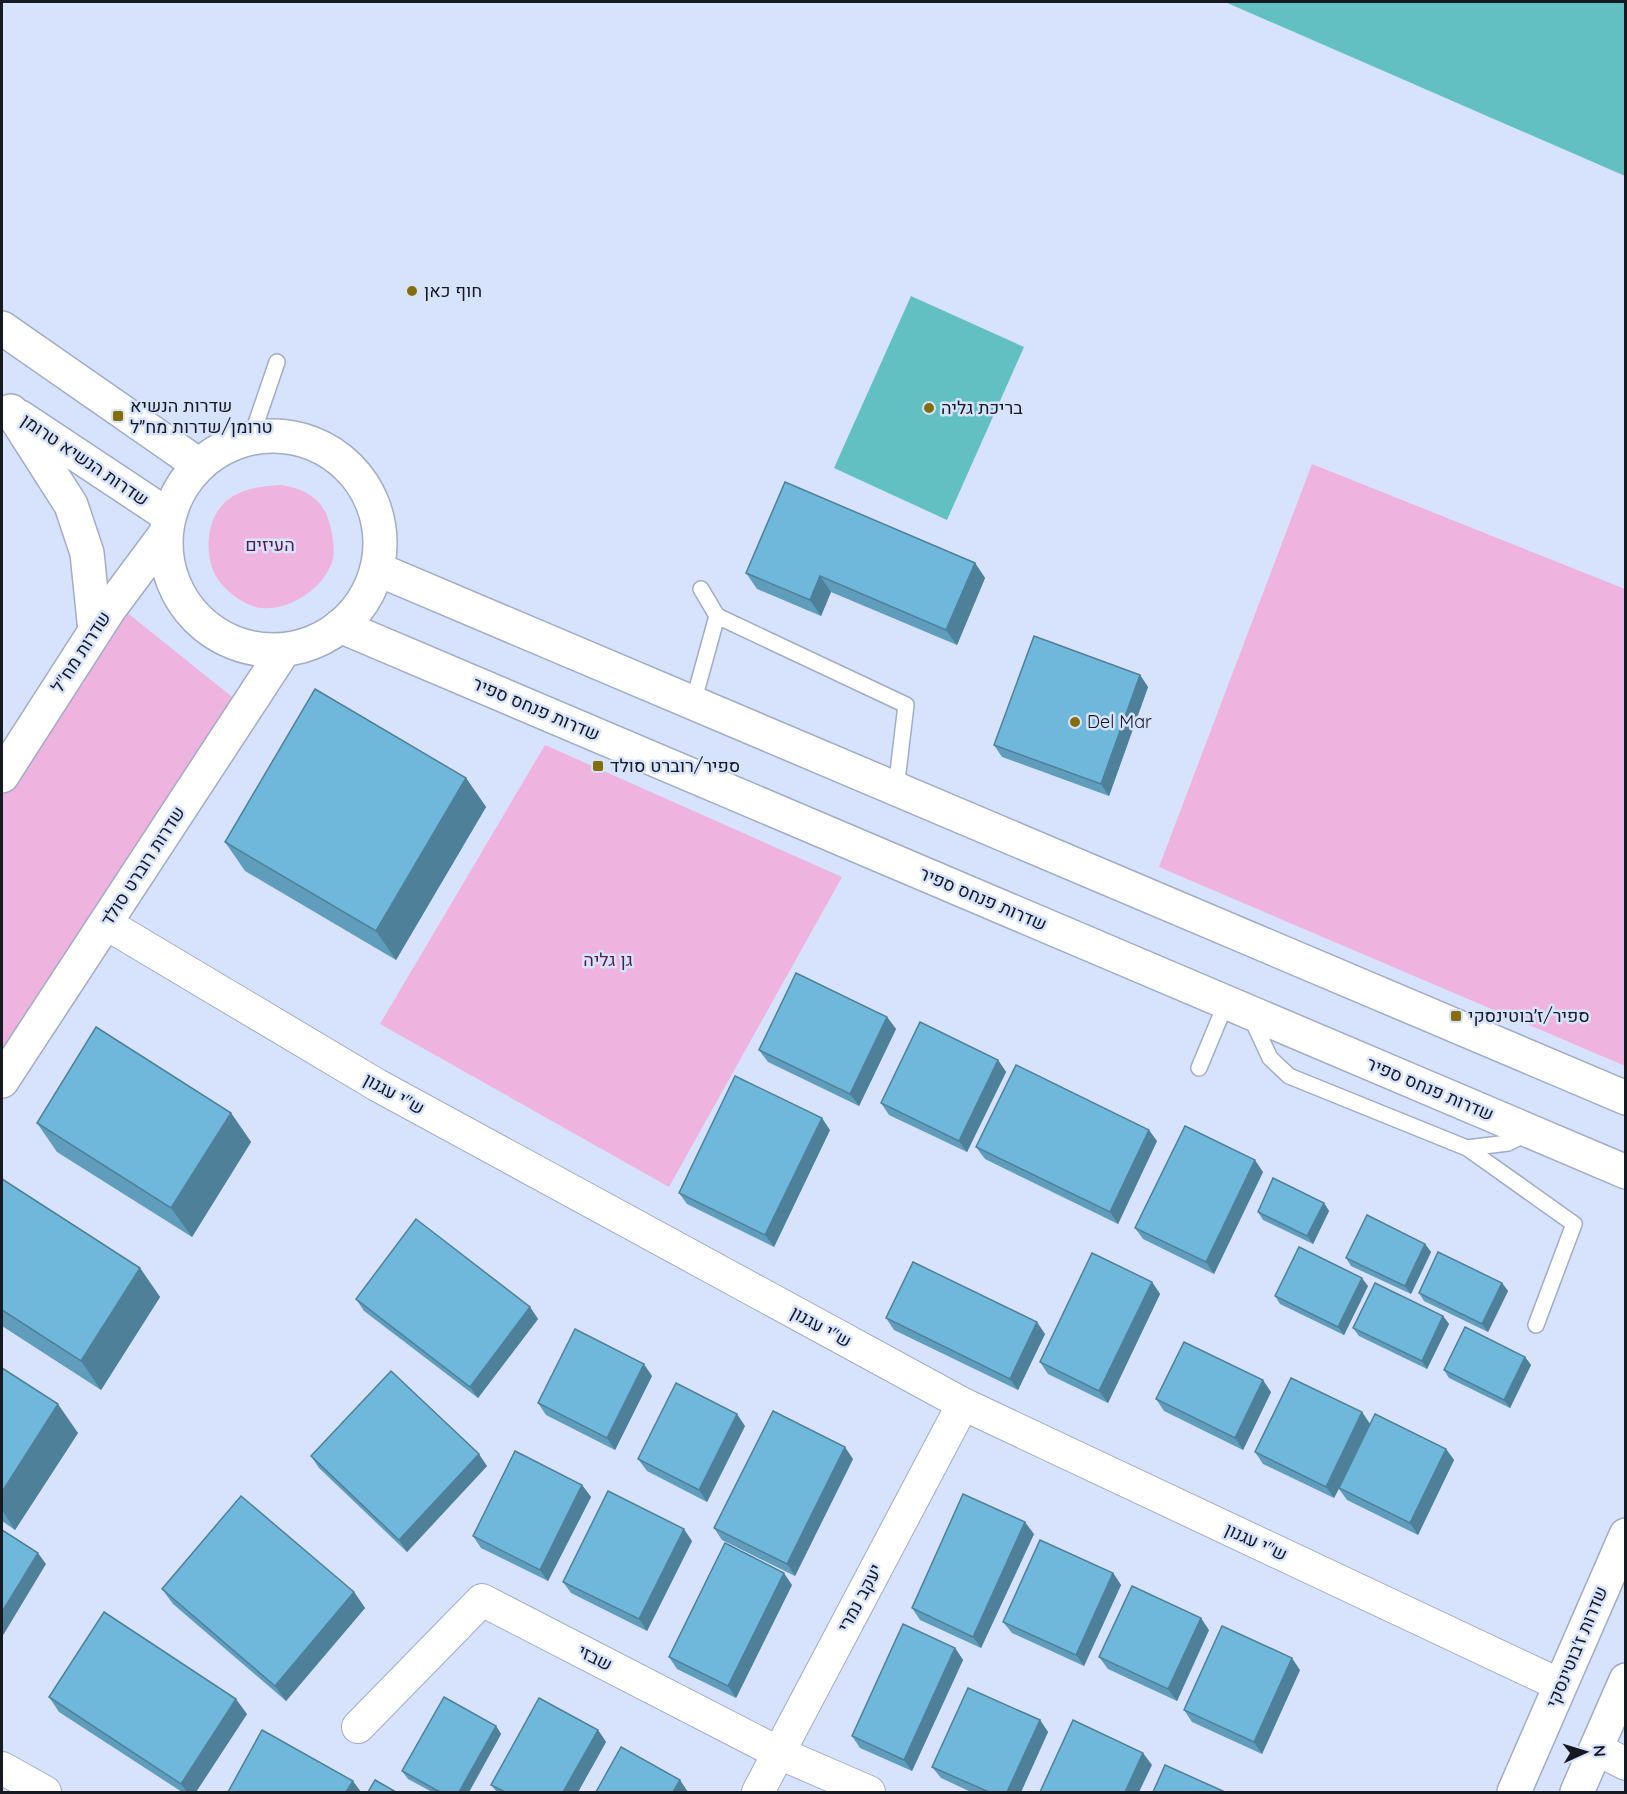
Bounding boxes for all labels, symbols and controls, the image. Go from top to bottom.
place label: חוף כאן [424,279,482,302]
marker: חוף כאן [405,284,419,298]
place label: שדרות הנשיא טרומן/שדרות מח״ל [130,394,273,438]
place label: בריכת גליה [941,396,1023,419]
marker: בריכת גליה [922,401,936,415]
street label: שדרות הנשיא טרומן [17,408,154,511]
marker: שדרות הנשיא טרומן/שדרות מח״ל [111,409,125,423]
park label: העיזים [245,533,295,556]
street label: שדרות מח"ל [46,607,115,697]
street label: שדרות פנחס ספיר [469,671,603,746]
place label: Del Mar [1087,710,1152,733]
marker: Del Mar [1068,715,1082,729]
place label: ספיר/רוברט סולד [610,754,740,777]
marker: ספיר/רוברט סולד [591,759,605,773]
street label: שדרות רוברט סולד [95,802,190,930]
street label: שדרות פנחס ספיר [916,861,1050,936]
park label: גן גליה [583,948,633,971]
place label: ספיר/ז׳בוטינסקי [1468,1004,1590,1027]
marker: ספיר/ז׳בוטינסקי [1449,1009,1463,1023]
street label: שדרות פנחס ספיר [1363,1051,1497,1126]
street label: ש"י עגנון [360,1068,429,1120]
street label: ש"י עגנון [787,1301,856,1353]
street label: ש"י עגנון [1221,1517,1291,1566]
street label: יעקב נמרי [832,1560,887,1636]
street label: שדרות ז'בוטינסקי [1541,1583,1612,1711]
street label: שבזי [574,1639,616,1676]
north arrow [1555,1722,1615,1782]
text: N [1590,1744,1610,1758]

